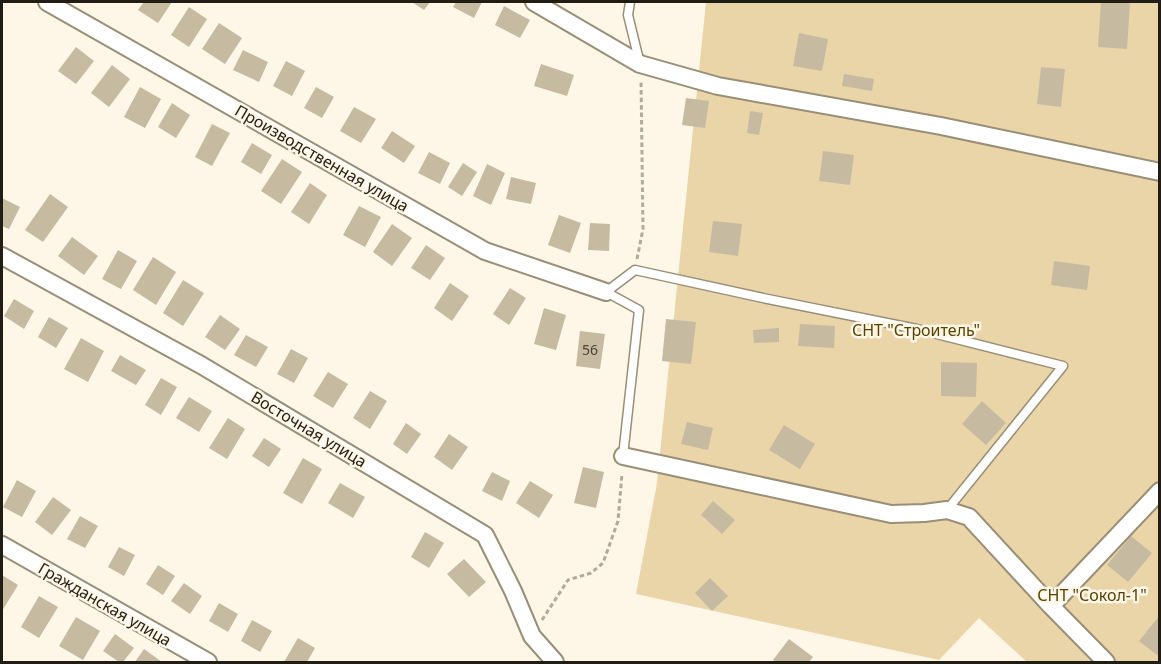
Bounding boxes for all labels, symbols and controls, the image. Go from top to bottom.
street label: Производственная улица [231,99,413,217]
park label: СНТ "Строитель" [852,319,980,341]
house number: 56 [582,340,598,359]
street label: Восточная улица [247,386,371,472]
street label: Гражданская улица [34,557,176,651]
park label: СНТ "Сокол-1" [1037,584,1147,606]

